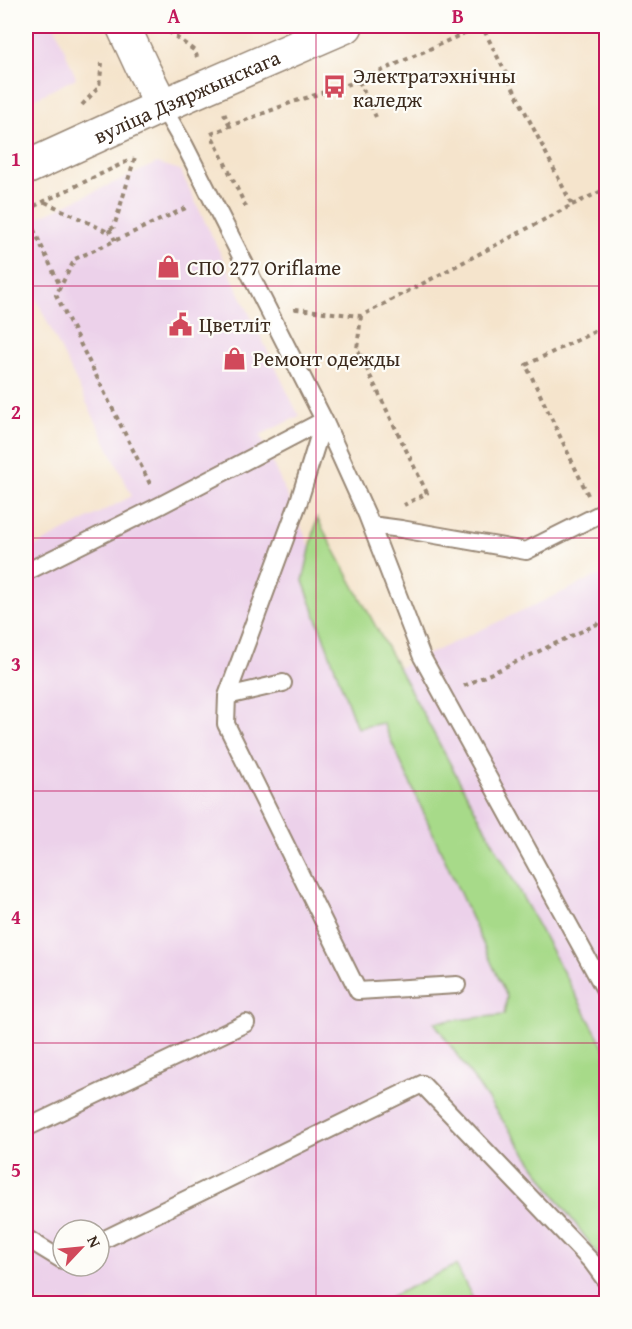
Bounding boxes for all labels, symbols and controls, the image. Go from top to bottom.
text: A [168,1,181,30]
text: B [452,1,464,30]
street label: вуліца Дзяржынскага [88,41,285,151]
place label: Электратэхнічны каледж [353,60,516,115]
bus stop icon: Электратэхнічны каледж [322,74,348,100]
text: 1 [11,144,21,173]
place label: СПО 277 Oriflame [187,252,341,283]
shop icon: СПО 277 Oriflame [156,254,182,280]
place label: Цветліт [199,309,270,340]
public building icon: Цветліт [168,311,194,337]
place label: Ремонт одежды [253,343,401,374]
shop icon: Ремонт одежды [222,345,248,371]
text: 2 [11,397,21,426]
text: 3 [11,649,21,678]
text: 4 [11,902,21,931]
text: 5 [11,1155,21,1184]
north arrow [51,1218,111,1278]
text: N [81,1231,108,1252]

